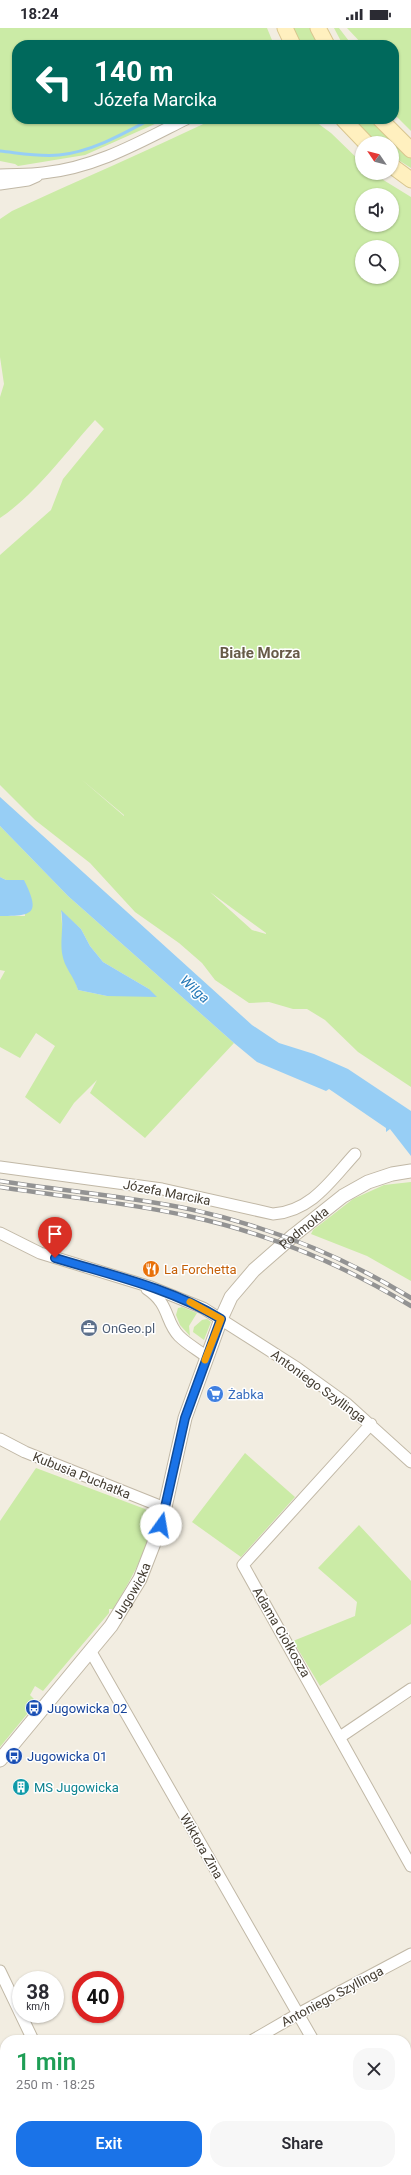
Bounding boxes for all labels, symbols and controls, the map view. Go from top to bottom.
text: 18:24 [20,5,59,23]
text: 140 m [94,55,173,88]
icon: left [28,56,80,108]
text: Józefa Marcika [94,89,217,110]
north arrow [355,136,399,180]
map controls [355,136,399,284]
button: sound [355,188,399,232]
button: search [355,240,399,284]
district label: Białe Morza [220,644,300,662]
water label: Wilga [177,972,213,1006]
street label: Józefa Marcika [122,1177,212,1208]
street label: Podmokła [276,1204,331,1252]
pin [38,1217,72,1258]
icon: arrive [44,1223,66,1245]
restaurant icon: La Forchetta [141,1259,161,1279]
place label: La Forchetta [164,1262,236,1277]
office icon: OnGeo.pl [79,1318,99,1338]
place label: OnGeo.pl [102,1321,155,1336]
street label: Antoniego Szyllinga [268,1347,369,1426]
supermarket icon: Żabka [205,1384,225,1404]
place label: Żabka [228,1387,264,1402]
street label: Kubusia Puchatka [31,1449,133,1502]
position arrow [140,1504,182,1546]
street label: Jugowicka [110,1561,154,1622]
street label: Adama Ciołkosza [250,1585,313,1680]
bus stop icon: Jugowicka 02 [24,1698,44,1718]
place label: Jugowicka 02 [47,1701,127,1716]
bus stop icon: Jugowicka 01 [4,1746,24,1766]
place label: Jugowicka 01 [27,1749,107,1764]
building icon: MS Jugowicka [11,1777,31,1797]
place label: MS Jugowicka [34,1780,119,1795]
street label: Wiktora Zina [177,1811,226,1881]
street label: Antoniego Szyllinga [279,1963,386,2030]
speed limit sign: 40 [72,1971,124,2023]
text: 38 [27,1980,49,2004]
text: km/h [26,2001,50,2012]
text: 1 min [16,2048,76,2076]
button: close [353,2048,395,2090]
text: 250 m · 18:25 [16,2077,95,2092]
button: Exit [16,2121,202,2167]
button: Share [210,2121,395,2167]

